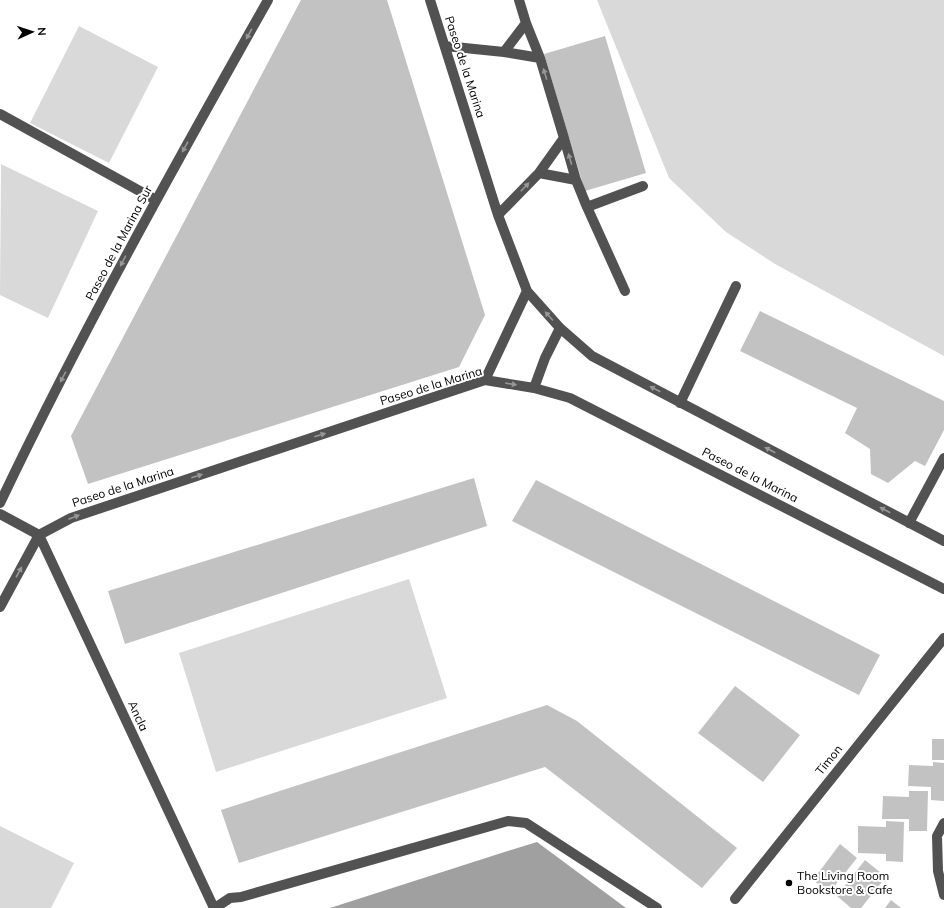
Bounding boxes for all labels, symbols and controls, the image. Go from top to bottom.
north arrow [12,12,52,52]
street label: Paseo de la Marina [442,14,489,120]
text: N [35,27,49,36]
one-way arrow [246,28,253,40]
one-way arrow [542,67,548,79]
one-way arrow [182,141,189,153]
one-way arrow [567,153,573,165]
street label: Paseo de la Marina Sur [82,182,156,303]
one-way arrow [520,182,530,192]
one-way arrow [120,256,127,267]
one-way arrow [544,311,553,321]
street label: Paseo de la Marina [378,363,484,408]
one-way arrow [60,371,66,382]
one-way arrow [505,381,517,387]
one-way arrow [649,386,661,392]
one-way arrow [315,432,327,438]
street label: Paseo de la Marina [700,444,801,505]
one-way arrow [764,446,776,453]
street label: Paseo de la Marina [70,463,176,510]
one-way arrow [191,473,203,479]
one-way arrow [879,507,891,513]
one-way arrow [68,514,80,520]
one-way arrow [15,567,22,578]
street label: Ancla [125,698,152,733]
street label: Timon [812,742,845,778]
place label: The Living Room Bookstore & Cafe [797,868,893,897]
marker: The Living Room Bookstore & Cafe [784,878,794,888]

